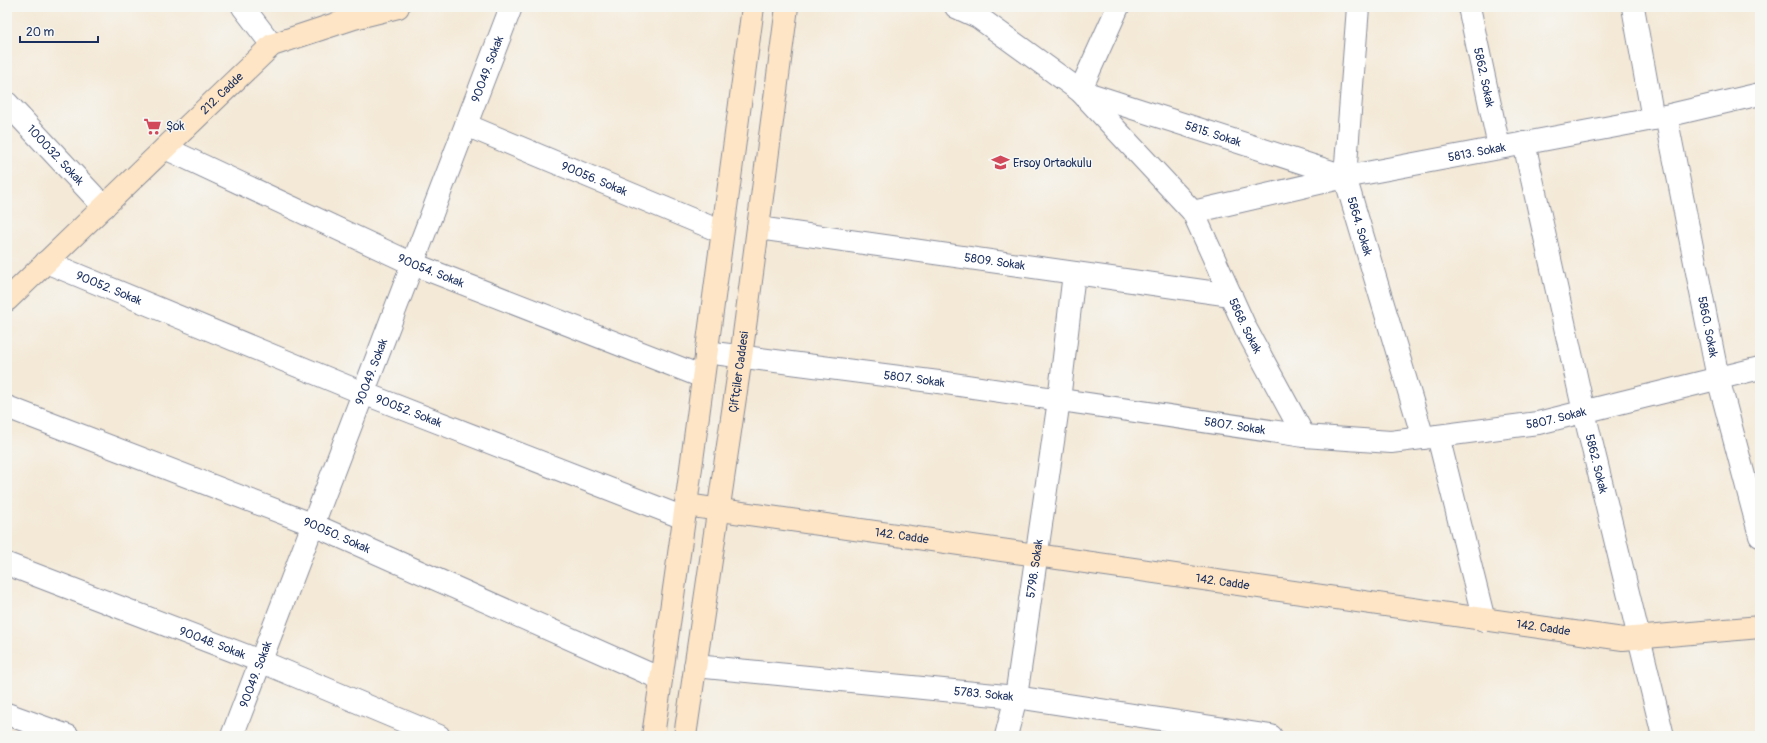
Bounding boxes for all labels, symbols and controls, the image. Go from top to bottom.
scale bar [20,18,98,44]
text: 20 m [26,25,55,40]
street label: 90049. Sokak [468,34,507,105]
street label: 5862. Sokak [1470,46,1498,109]
street label: 212. Cadde [197,69,247,118]
supermarket icon: Şok [143,116,163,136]
street label: 5815. Sokak [1183,118,1243,150]
place label: Şok [166,119,185,134]
street label: 100032. Sokak [24,122,87,188]
street label: 5813. Sokak [1447,139,1507,165]
school or university icon: Ersoy Ortaokulu [990,153,1010,173]
place label: Ersoy Ortaokulu [1013,156,1092,171]
street label: 90056. Sokak [559,158,630,199]
street label: 5864. Sokak [1344,195,1376,258]
street label: 90054. Sokak [395,250,466,291]
street label: 5809. Sokak [963,250,1026,273]
street label: 90052. Sokak [74,268,144,308]
street label: 5860. Sokak [1694,295,1721,359]
street label: 5868. Sokak [1225,296,1265,356]
street label: Çiftçiler Caddesi [725,330,752,414]
street label: 90049. Sokak [352,336,391,407]
street label: 5807. Sokak [883,368,946,390]
street label: 90052. Sokak [373,391,444,430]
street label: 5807. Sokak [1525,404,1588,432]
street label: 5807. Sokak [1203,414,1266,438]
street label: 5862. Sokak [1582,433,1611,495]
street label: 90050. Sokak [301,514,373,557]
street label: 142. Cadde [874,525,930,547]
street label: 5798. Sokak [1023,538,1046,599]
street label: 142. Cadde [1195,570,1251,593]
street label: 142. Cadde [1515,616,1571,639]
street label: 90048. Sokak [177,623,248,662]
street label: 90049. Sokak [236,639,275,710]
street label: 5783. Sokak [953,684,1014,704]

